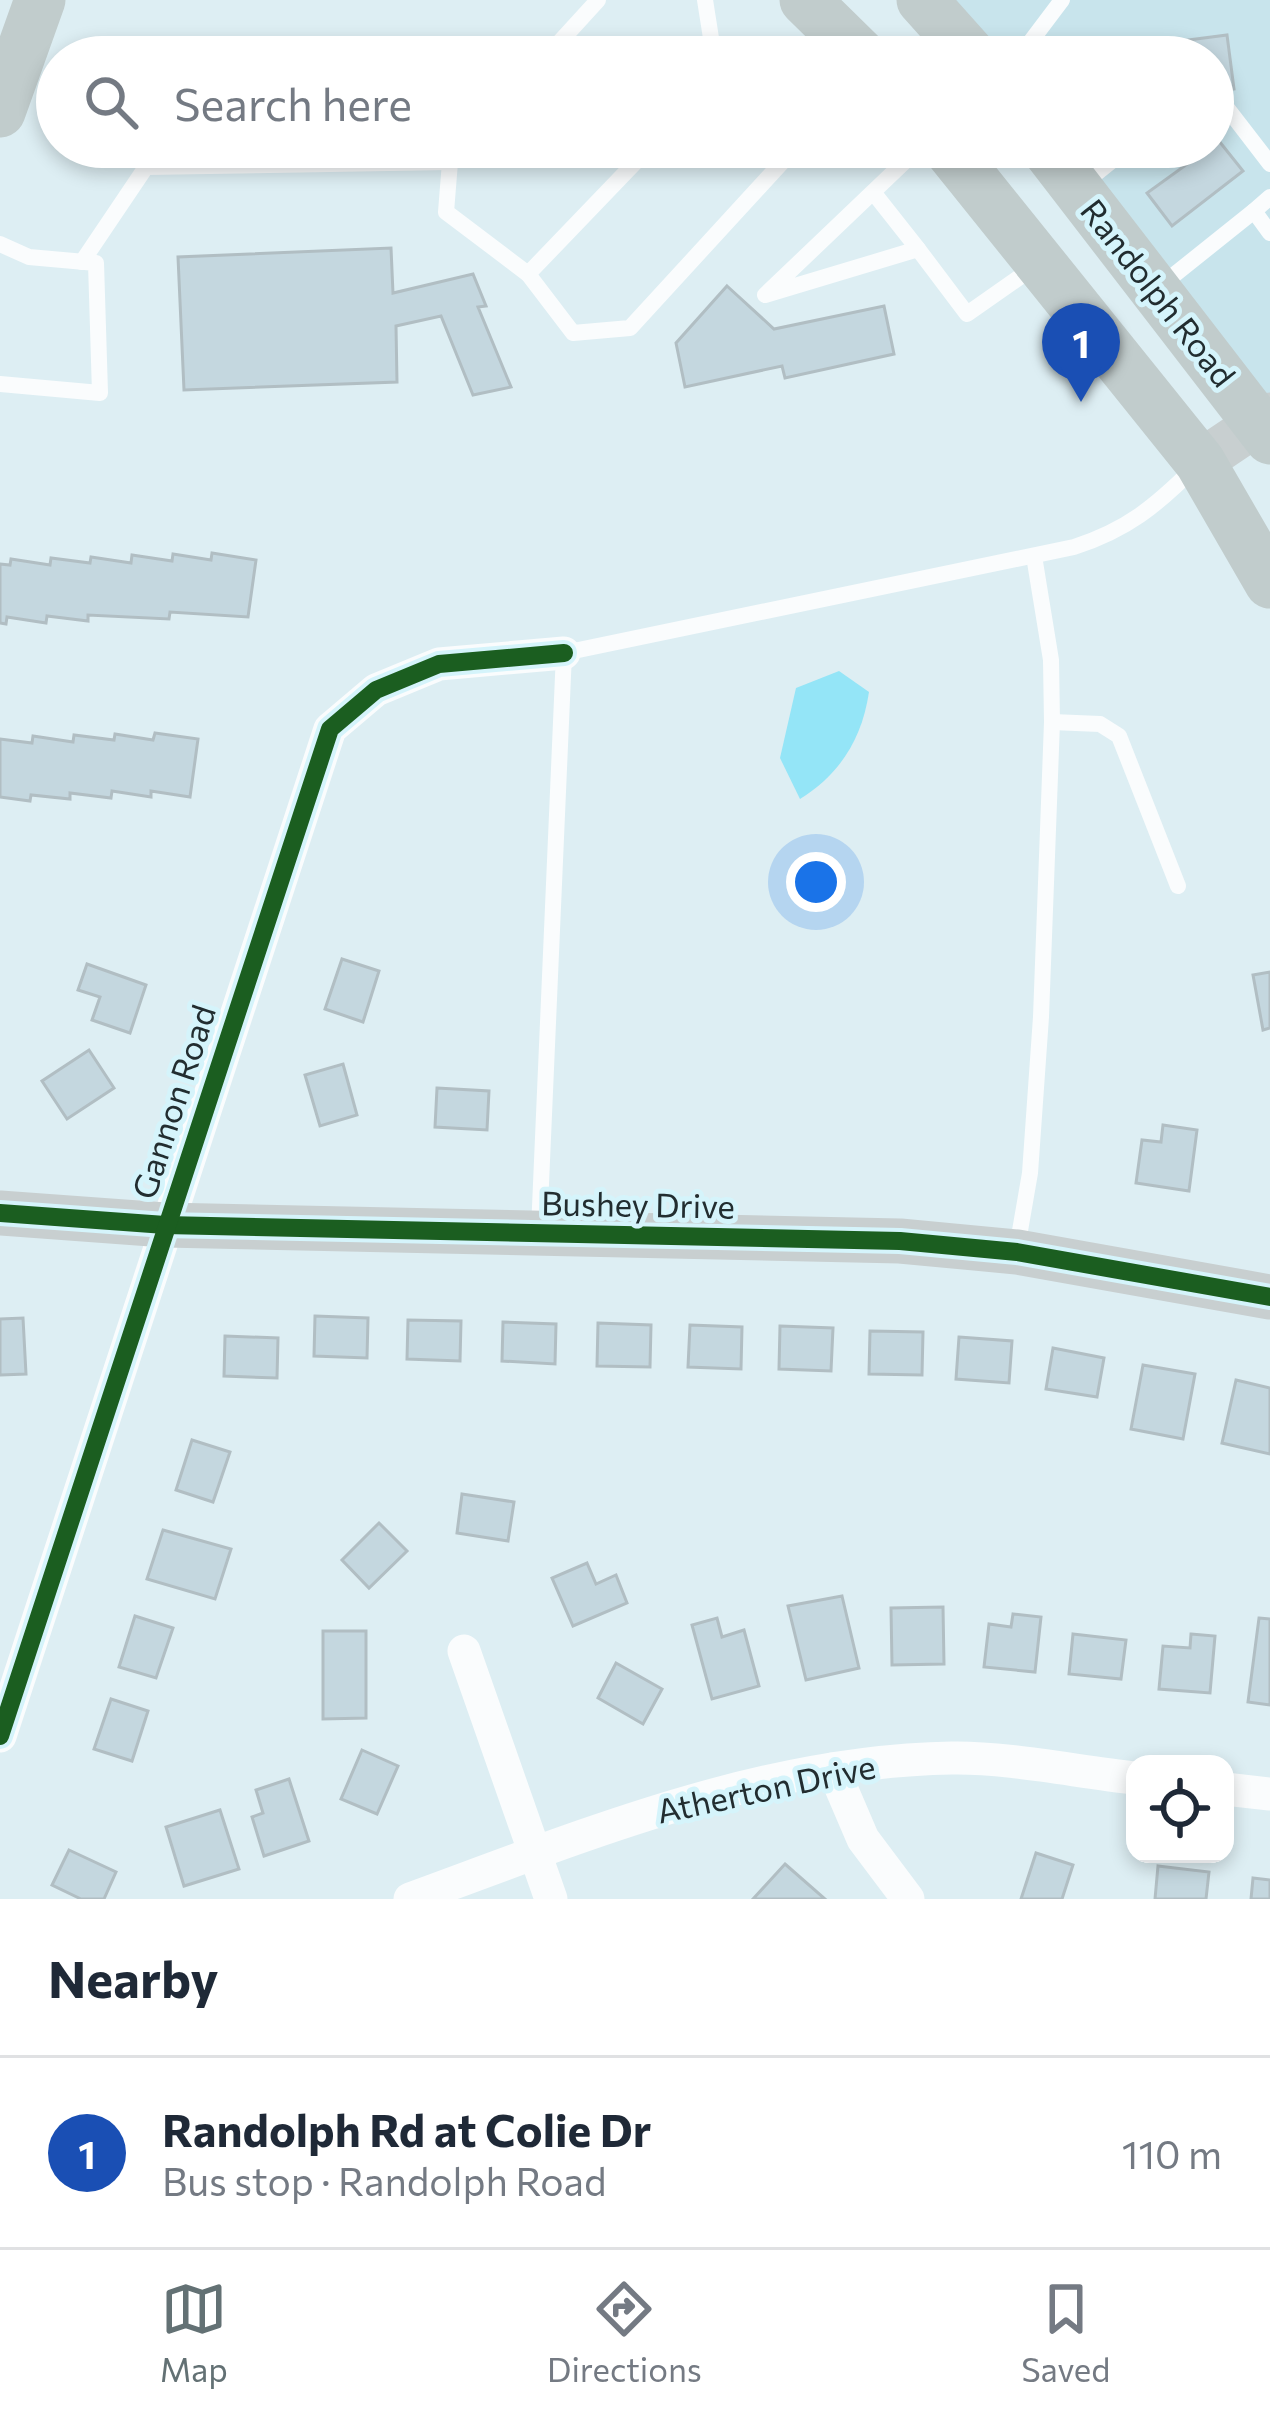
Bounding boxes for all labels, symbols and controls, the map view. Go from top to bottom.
search box [36,36,1234,168]
icon: search [78,69,144,135]
text: Search here [174,75,412,130]
street label: Randolph Road [1073,190,1245,394]
pin: 1 [1042,303,1120,402]
your location [786,852,846,912]
street label: Gannon Road [122,999,223,1204]
street label: Bushey Drive [541,1181,735,1226]
street label: Atherton Drive [653,1744,879,1831]
map controls [1126,1755,1234,1863]
button: locate [1126,1755,1234,1863]
text: Nearby [48,1946,218,2009]
text: Randolph Rd at Colie Dr [162,2101,651,2156]
text: 1 [78,2129,96,2177]
text: 110 m [1122,2129,1222,2177]
text: Bus stop · Randolph Road [162,2156,607,2204]
tab: Map [160,2276,228,2389]
tab: Directions [547,2276,702,2389]
tab: Saved [1021,2276,1110,2389]

